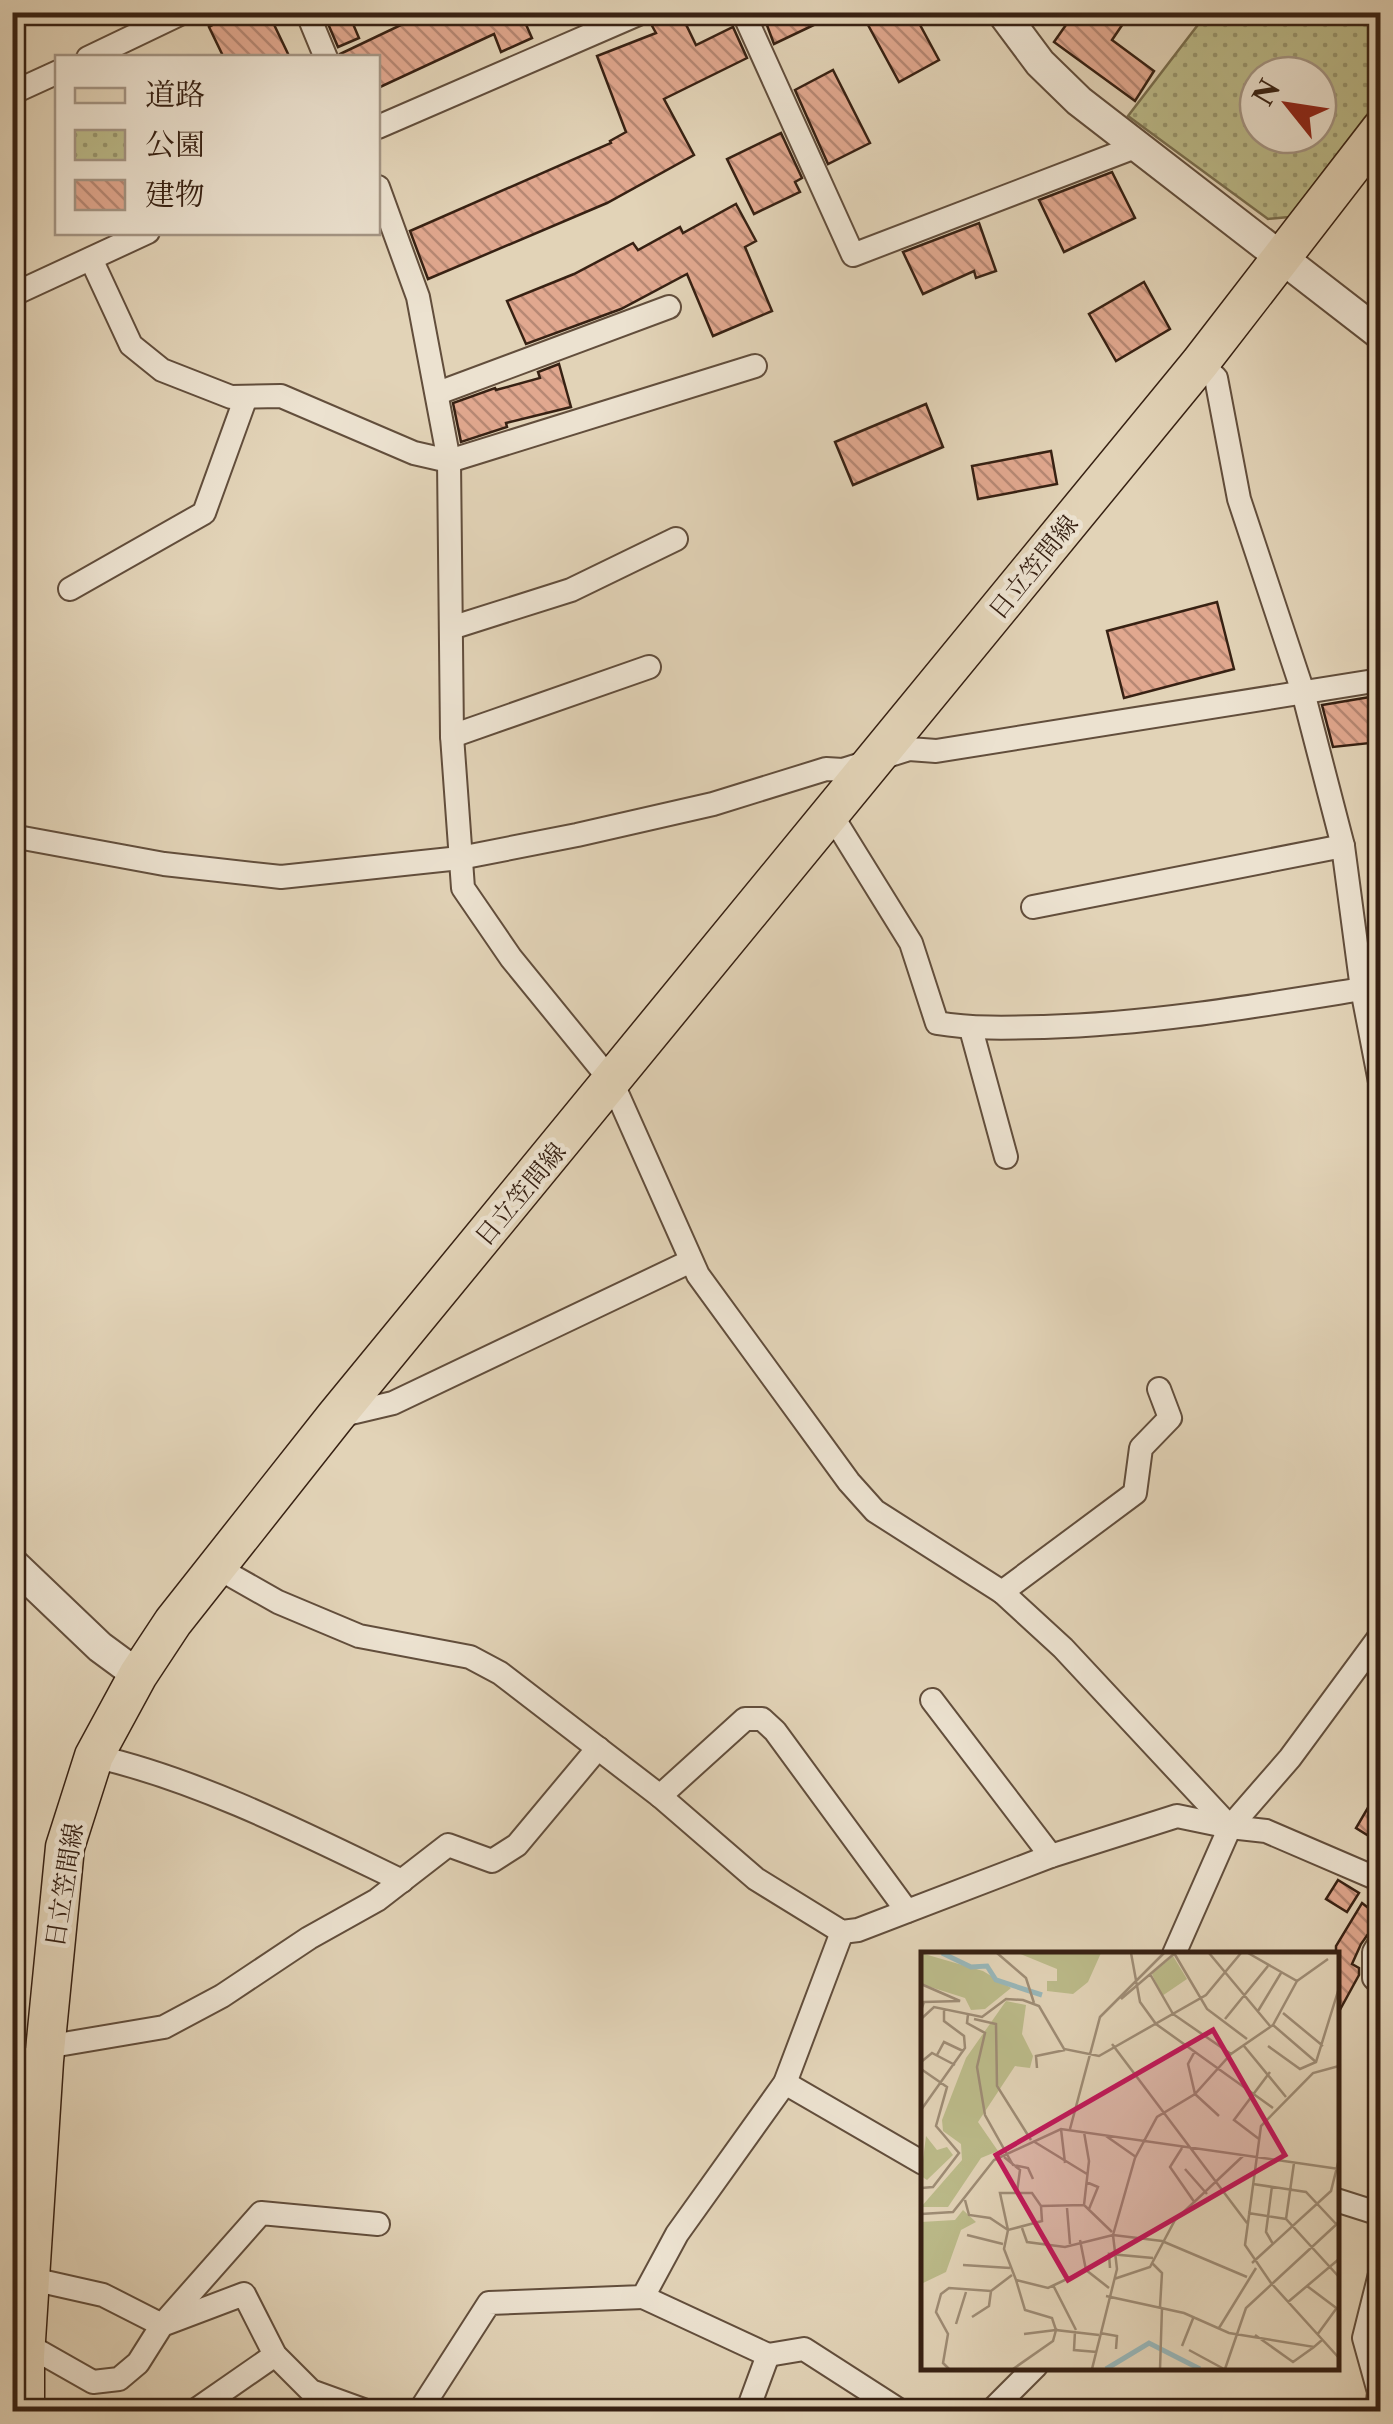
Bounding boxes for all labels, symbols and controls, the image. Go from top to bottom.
legend [55,55,380,235]
north arrow [1238,55,1338,155]
text: N [1246,73,1287,112]
text: 道路 [145,76,205,113]
text: 公園 [145,126,205,163]
text: 建物 [145,176,205,213]
street label: 日立笠間線 [982,509,1085,626]
street label: 日立笠間線 [468,1136,572,1252]
street label: 日立笠間線 [39,1821,90,1949]
inset map [921,1952,1338,2369]

